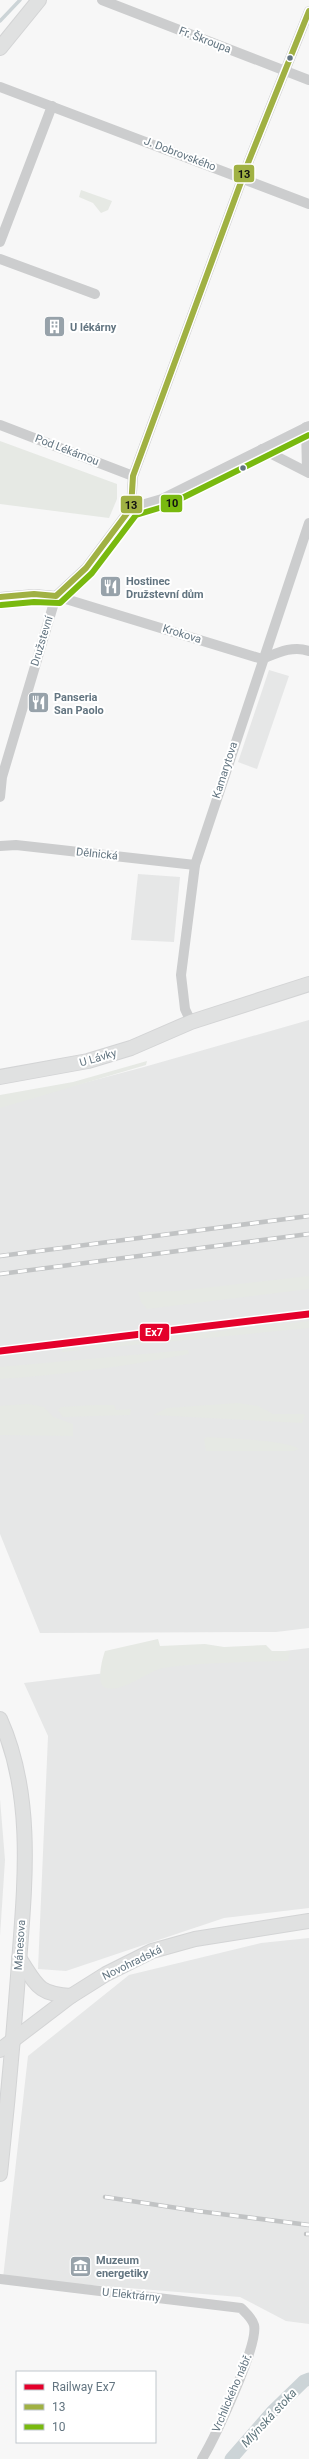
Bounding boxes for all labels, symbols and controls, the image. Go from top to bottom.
street label: Fr. Škroupa [177,24,233,56]
unlabelled marker [285,53,295,63]
street label: J. Dobrovského [142,134,218,174]
line badge: 13 [233,164,255,183]
text: 13 [238,168,250,181]
building icon: U lékárny [41,314,67,340]
place label: U lékárny [70,321,117,334]
street label: Pod Lékárnou [33,432,101,468]
unlabelled marker [238,463,248,473]
line badge: 10 [160,494,183,513]
line badge: 13 [120,495,143,514]
text: 10 [166,497,178,510]
text: 13 [125,499,137,512]
restaurant icon: Hostinec Družstevní dům [97,574,123,600]
place label: Hostinec Družstevní dům [126,575,204,601]
street label: Družstevní [28,613,56,668]
street label: Krokova [161,622,203,646]
restaurant icon: Panseria San Paolo [26,690,52,716]
place label: Panseria San Paolo [54,691,104,717]
street label: Kamarytova [210,740,240,800]
street label: Dělnická [76,845,118,863]
street label: U Lávky [78,1046,119,1069]
line badge: Ex7 [139,1323,170,1342]
text: Ex7 [145,1326,163,1339]
street label: Mánesova [12,1919,28,1971]
street label: Novohradská [100,1943,164,1983]
museum icon: Muzeum energetiky [67,2253,93,2279]
place label: Muzeum energetiky [96,2254,149,2280]
street label: U Elektrárny [101,2285,161,2305]
street label: Vrchlického nábř. [210,2352,254,2434]
legend [16,2371,156,2443]
text: Railway Ex7 [52,2380,116,2394]
water label: Mlýnská stoka [238,2386,300,2450]
text: 13 [52,2400,66,2414]
text: 10 [52,2420,66,2434]

